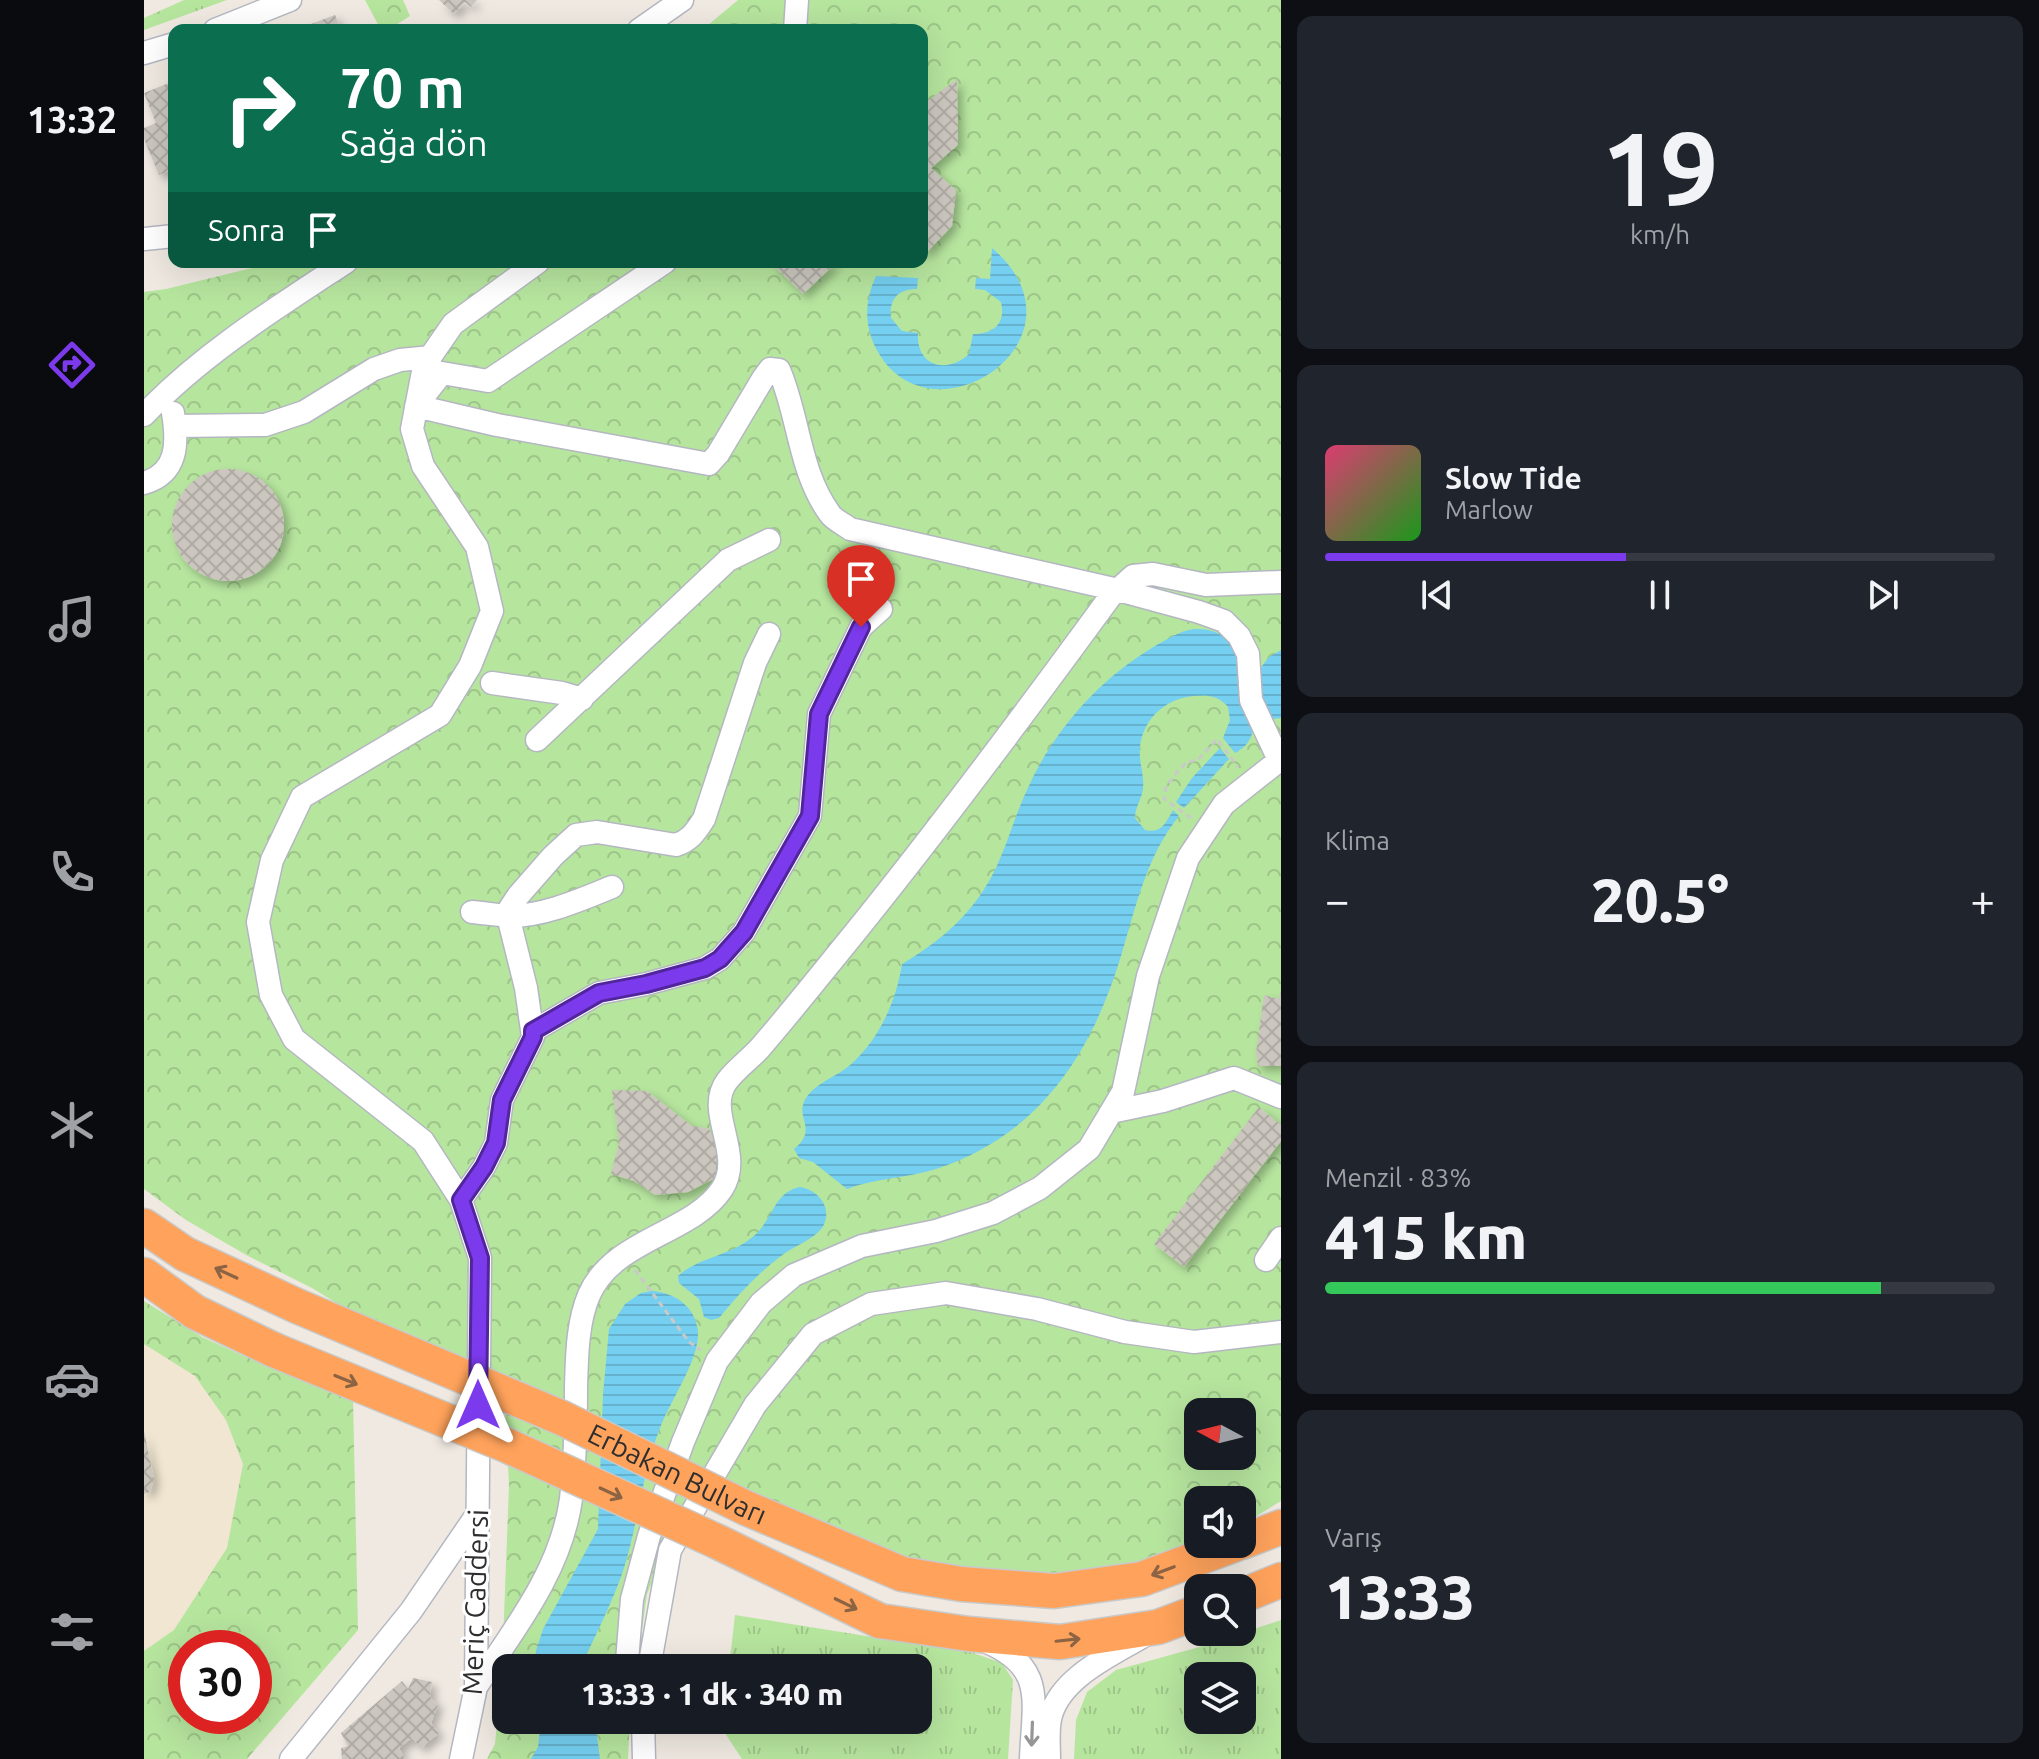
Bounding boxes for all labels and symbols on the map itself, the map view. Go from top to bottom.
pin [827,545,895,627]
one-way arrow [215,1265,239,1280]
position arrow [436,1363,520,1447]
one-way arrow [333,1374,358,1388]
north arrow [1184,1398,1256,1470]
street label: Erbakan Bulvarı [583,1417,771,1530]
one-way arrow [598,1486,622,1501]
street label: Meriç Caddersi [456,1508,493,1695]
one-way arrow [1150,1565,1175,1580]
one-way arrow [833,1597,857,1612]
speed limit sign: 30 [168,1630,272,1734]
one-way arrow [1054,1633,1081,1648]
one-way arrow [1024,1720,1039,1747]

